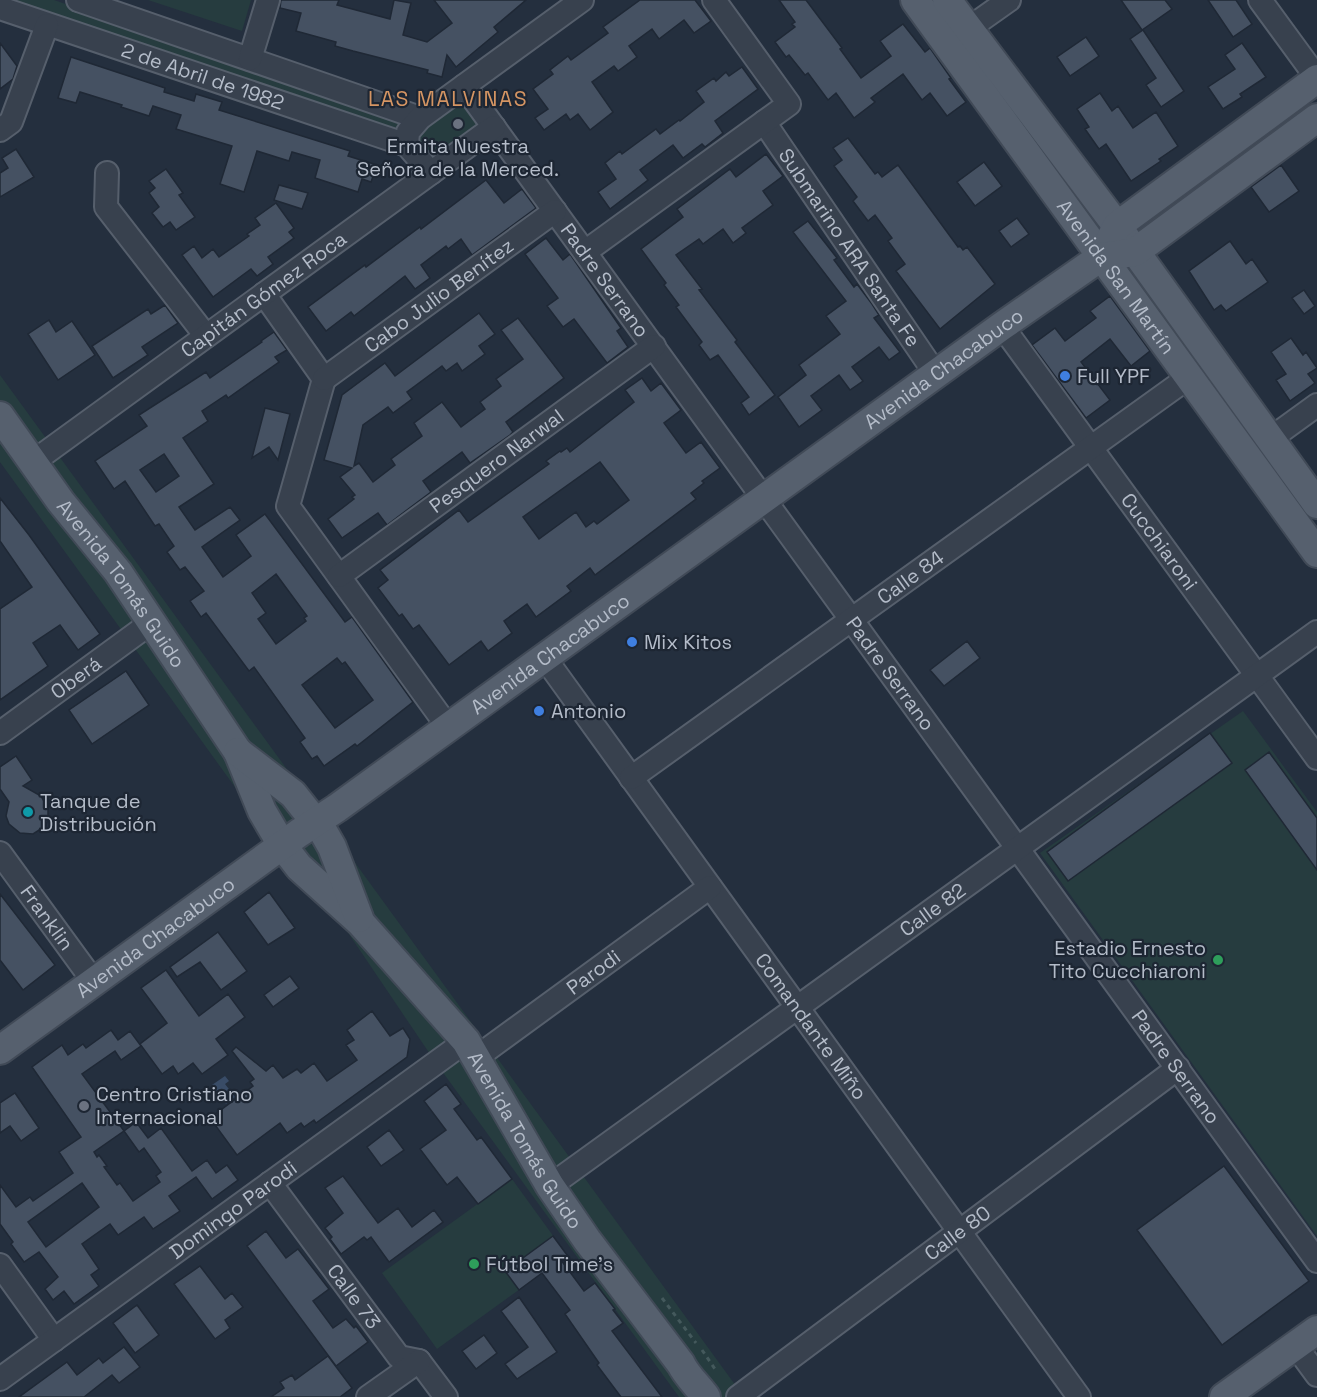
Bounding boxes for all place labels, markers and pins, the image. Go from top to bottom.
marker: Ermita Nuestra Señora de la Merced. [451,117,465,131]
place label: Ermita Nuestra Señora de la Merced. [357,133,559,182]
place label: Full YPF [1077,363,1150,389]
marker: Full YPF [1058,369,1072,383]
place label: Mix Kitos [644,629,732,655]
marker: Mix Kitos [625,635,639,649]
place label: Antonio [551,698,626,724]
marker: Antonio [532,704,546,718]
place label: Tanque de Distribución [40,788,157,837]
marker: Tanque de Distribución [21,805,35,819]
place label: Estadio Ernesto Tito Cucchiaroni [1049,935,1206,984]
marker: Estadio Ernesto Tito Cucchiaroni [1211,953,1225,967]
place label: Centro Cristiano Internacional [96,1081,252,1130]
marker: Centro Cristiano Internacional [77,1099,91,1113]
place label: Fútbol Time's [486,1251,613,1277]
marker: Fútbol Time's [467,1257,481,1271]

